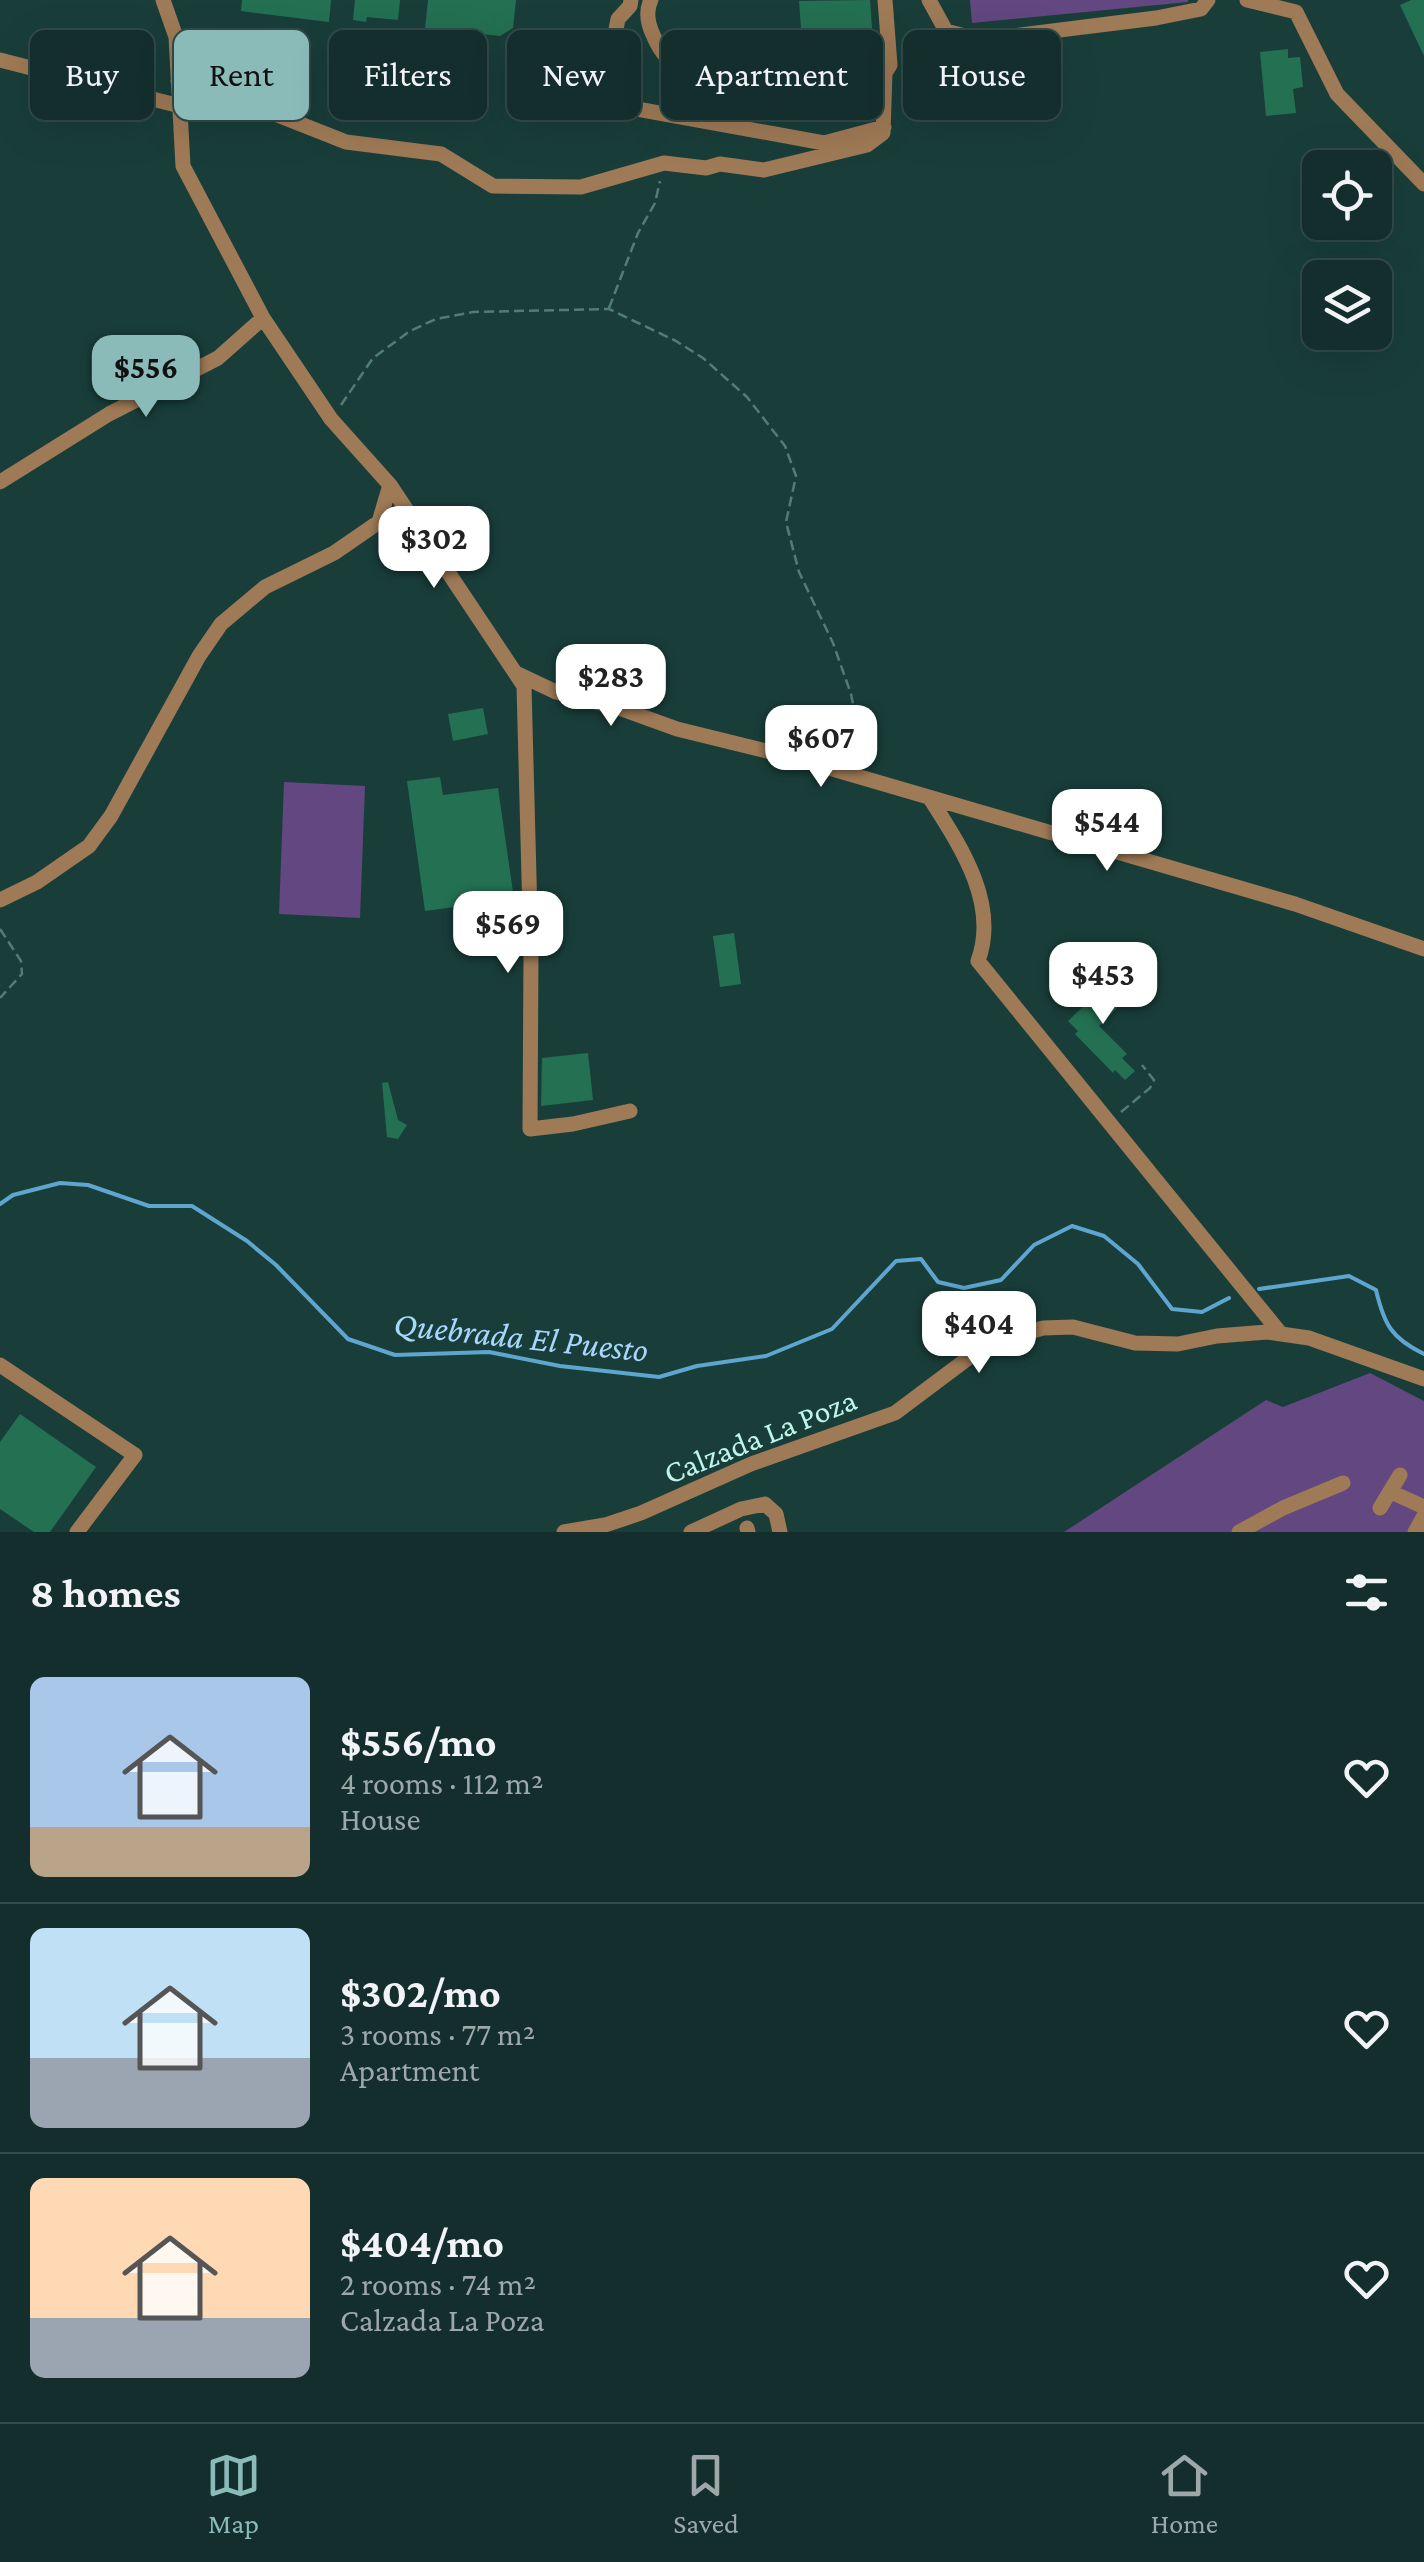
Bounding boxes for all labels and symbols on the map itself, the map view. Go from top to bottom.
pin: $556 [87,335,205,420]
pin: $302 [375,506,493,591]
pin: $283 [552,644,670,729]
pin: $607 [762,705,880,790]
pin: $544 [1048,789,1166,874]
pin: $569 [449,891,567,976]
pin: $453 [1044,942,1162,1027]
pin: $404 [920,1291,1038,1376]
water label: Quebrada El Puesto [392,1304,650,1370]
street label: Calzada La Poza [658,1381,862,1491]

